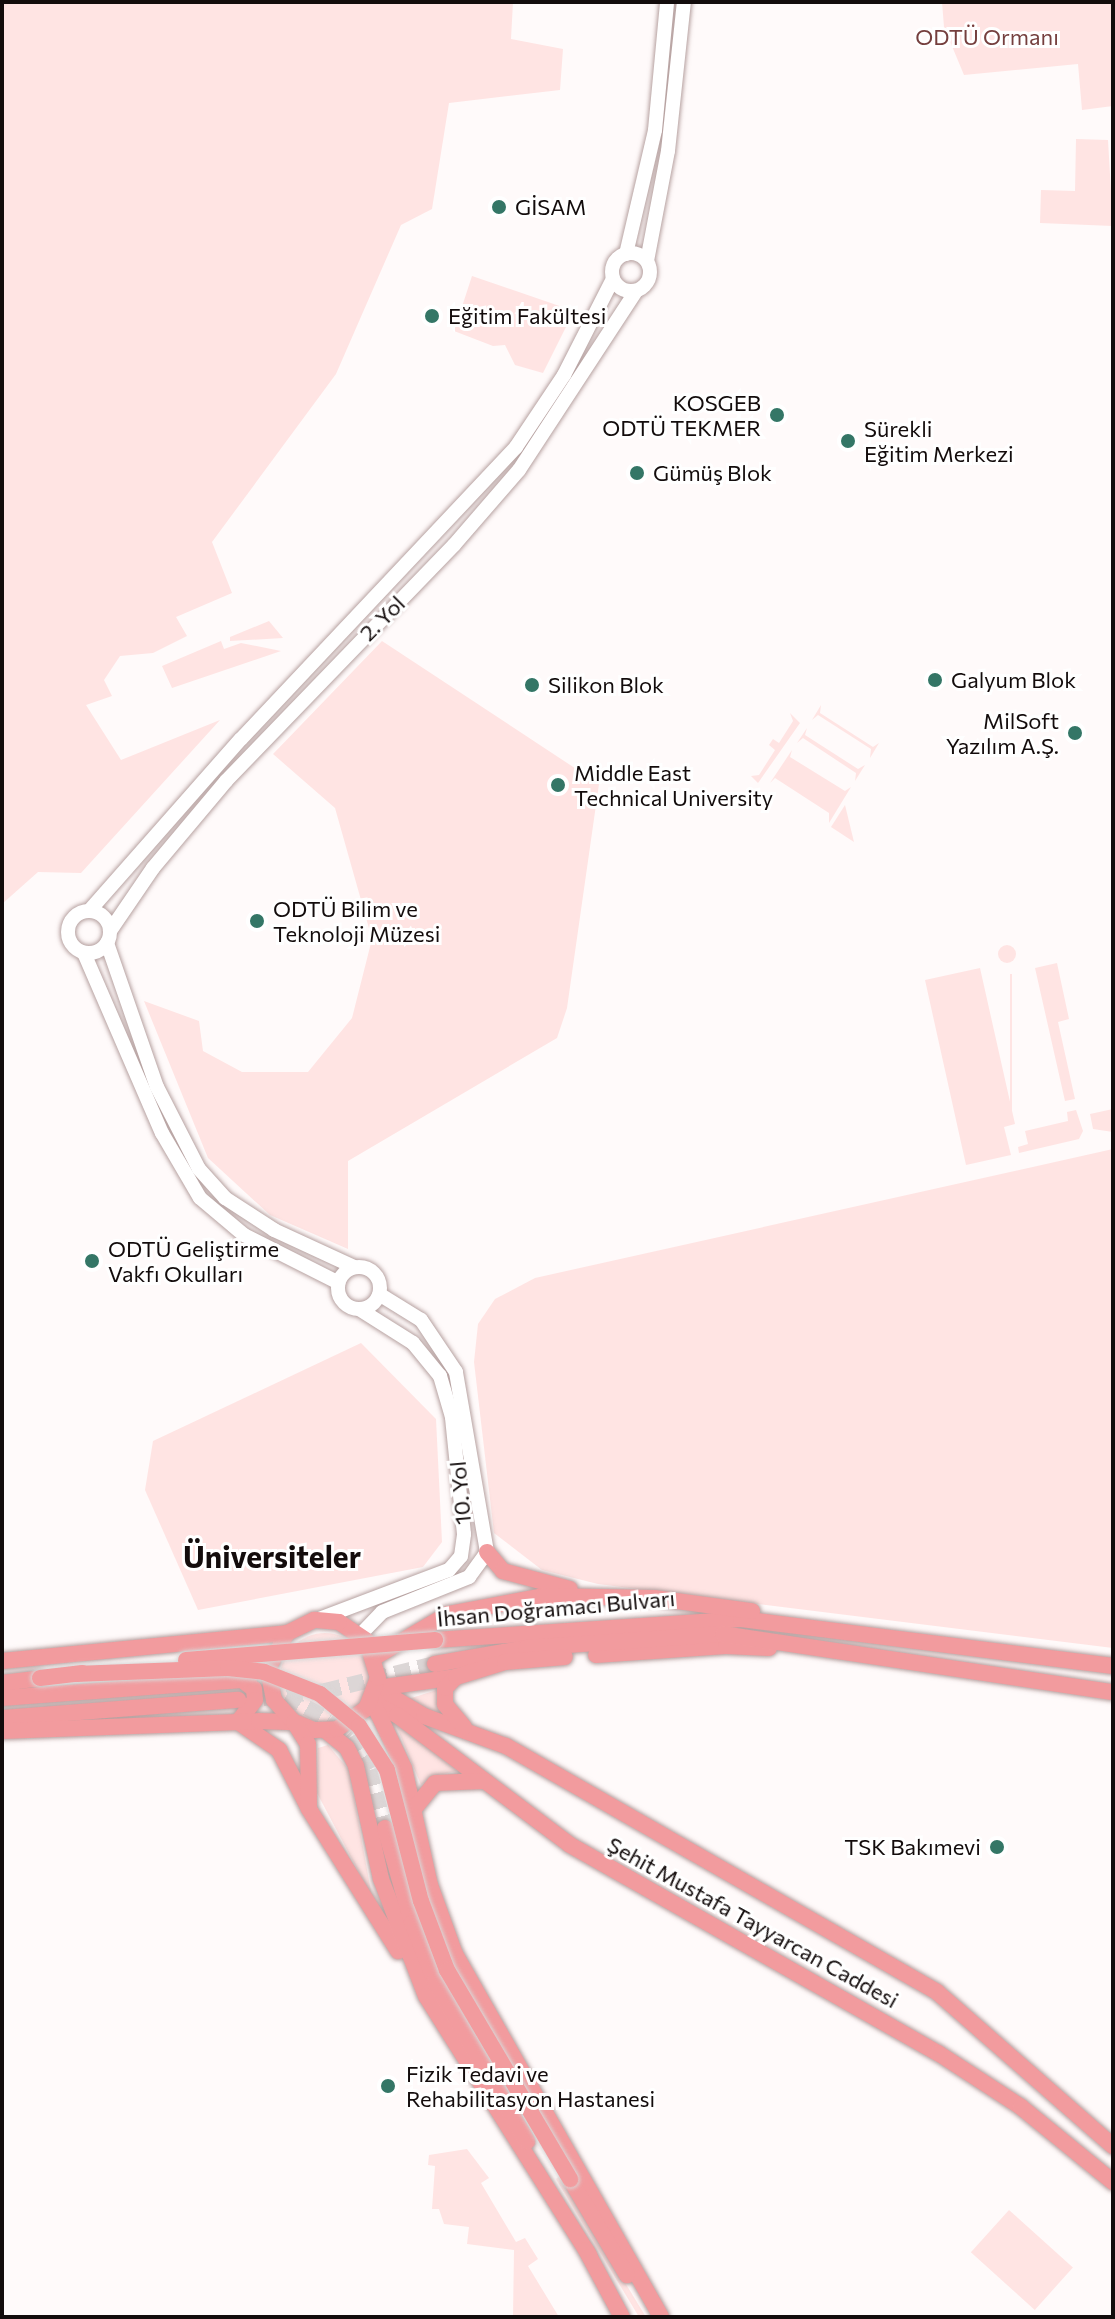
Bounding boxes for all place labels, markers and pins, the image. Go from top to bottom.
place label: GİSAM [515,194,586,220]
marker: GİSAM [490,198,508,216]
place label: Eğitim Fakültesi [448,303,606,329]
marker: Eğitim Fakültesi [423,307,441,325]
place label: KOSGEB ODTÜ TEKMER [602,389,761,440]
marker: KOSGEB ODTÜ TEKMER [768,406,786,424]
place label: Sürekli Eğitim Merkezi [864,415,1014,466]
marker: Sürekli Eğitim Merkezi [839,432,857,450]
place label: Gümüş Blok [653,460,772,486]
marker: Gümüş Blok [628,464,646,482]
place label: Galyum Blok [951,667,1076,693]
marker: Galyum Blok [926,671,944,689]
place label: Silikon Blok [548,672,664,698]
marker: Silikon Blok [523,676,541,694]
place label: MilSoft Yazılım A.Ş. [946,707,1059,758]
marker: MilSoft Yazılım A.Ş. [1066,724,1084,742]
place label: Middle East Technical University [574,759,773,810]
marker: Middle East Technical University [549,776,567,794]
place label: ODTÜ Bilim ve Teknoloji Müzesi [273,895,440,946]
marker: ODTÜ Bilim ve Teknoloji Müzesi [248,912,266,930]
place label: ODTÜ Geliştirme Vakfı Okulları [108,1235,279,1286]
marker: ODTÜ Geliştirme Vakfı Okulları [83,1252,101,1270]
place label: TSK Bakımevi [844,1834,981,1860]
marker: TSK Bakımevi [988,1838,1006,1856]
place label: Fizik Tedavi ve Rehabilitasyon Hastanesi [406,2060,655,2112]
marker: Fizik Tedavi ve Rehabilitasyon Hastanesi [377,2075,399,2097]

